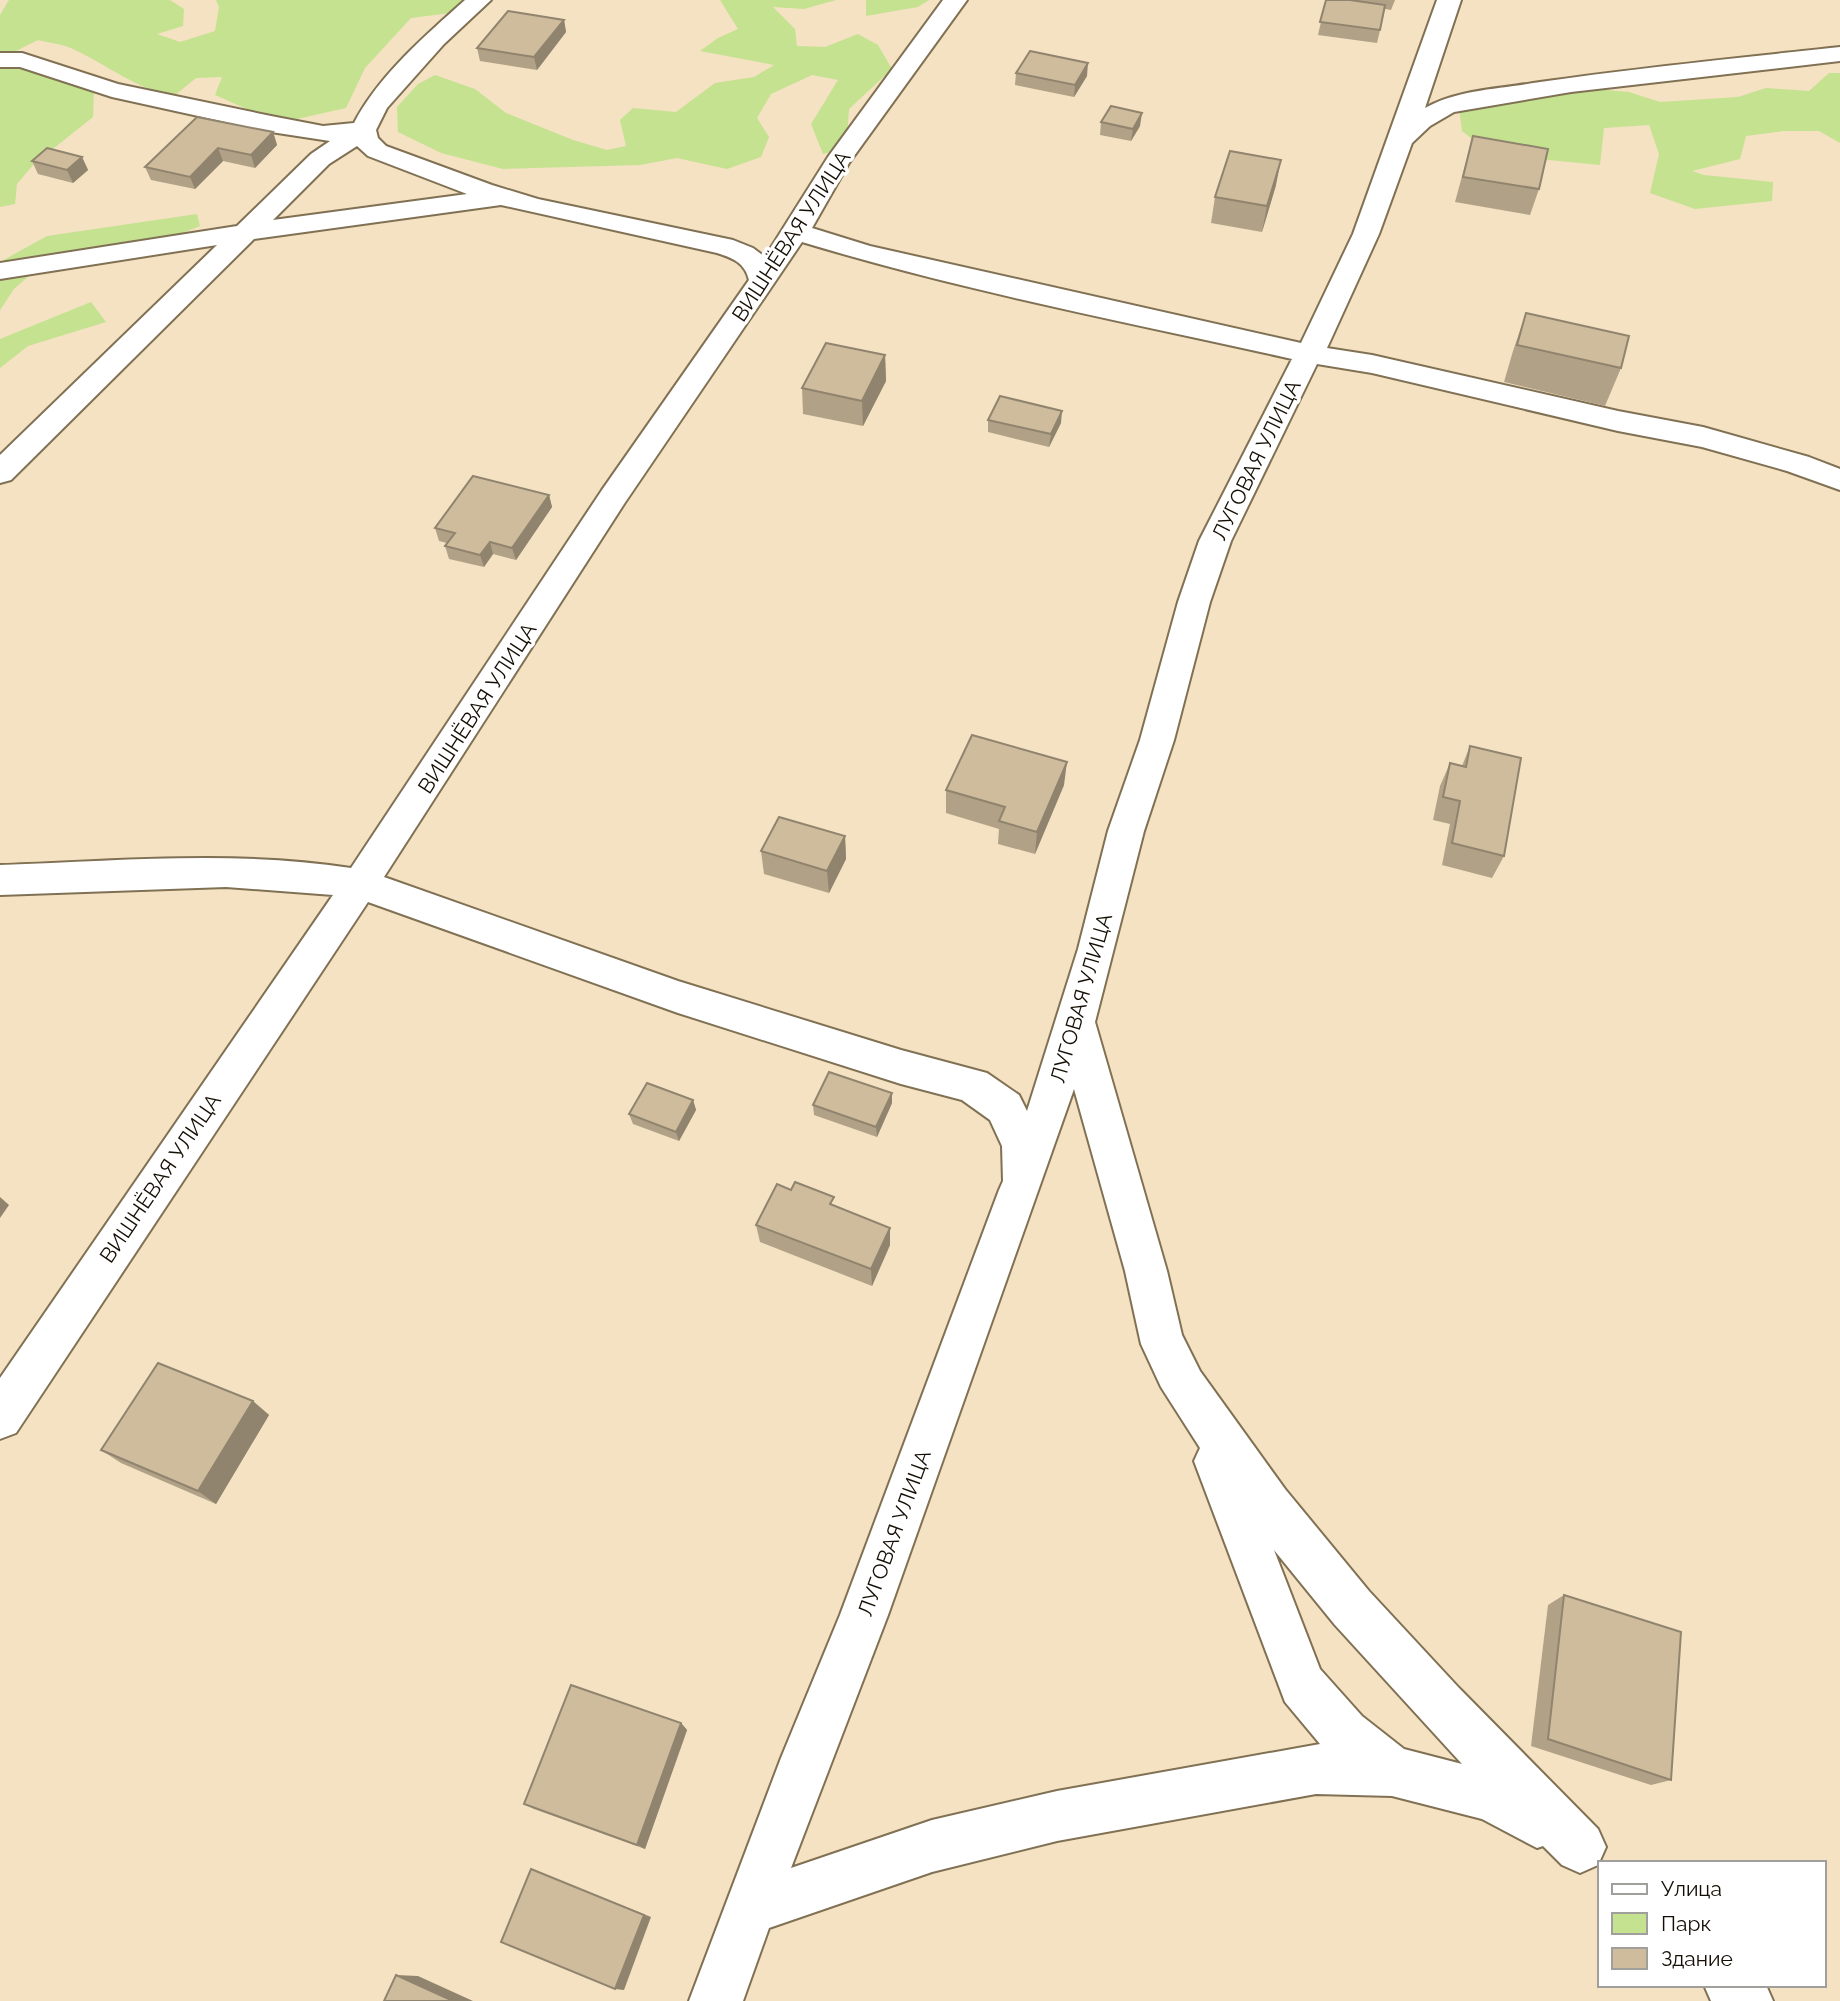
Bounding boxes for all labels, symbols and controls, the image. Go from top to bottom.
street label: ВИШНЁВАЯ УЛИЦА [726,146,856,326]
street label: ЛУГОВАЯ УЛИЦА [1206,376,1306,544]
street label: ВИШНЁВАЯ УЛИЦА [412,618,542,798]
street label: ЛУГОВАЯ УЛИЦА [1045,910,1117,1086]
street label: ВИШНЁВАЯ УЛИЦА [94,1089,226,1267]
street label: ЛУГОВАЯ УЛИЦА [852,1446,936,1620]
legend [1598,1861,1826,1987]
text: Улица [1661,1876,1722,1901]
text: Парк [1661,1911,1711,1936]
text: Здание [1661,1946,1733,1971]

